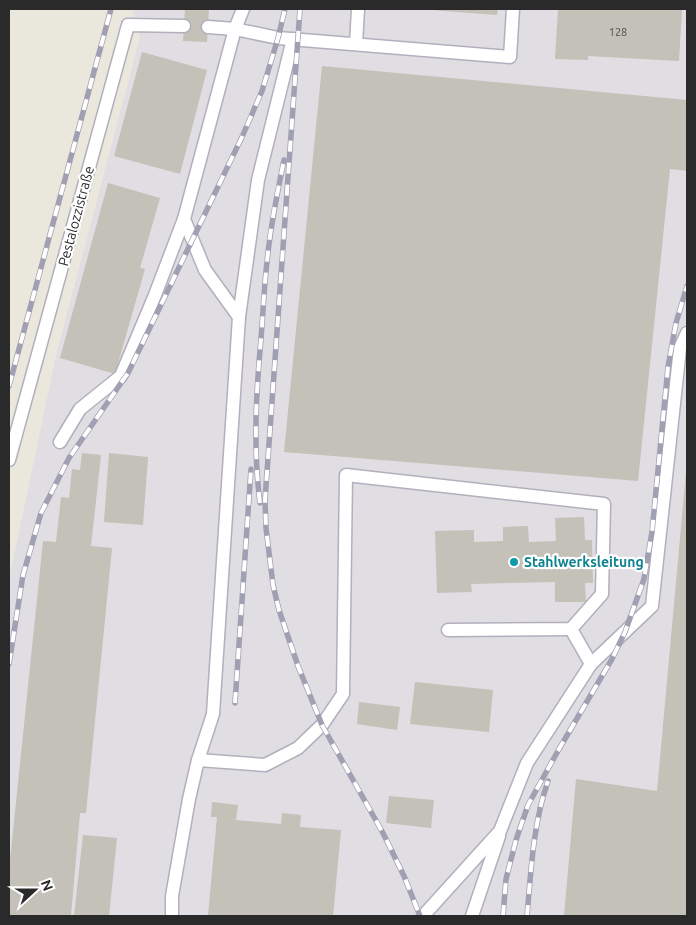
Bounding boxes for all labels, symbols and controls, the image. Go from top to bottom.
house number: 128 [609,26,627,38]
street label: Pestalozzistraße [55,164,97,268]
place label: Stahlwerksleitung [524,554,644,570]
marker: Stahlwerksleitung [508,556,520,568]
north arrow [10,865,60,915]
text: N [38,878,56,893]

